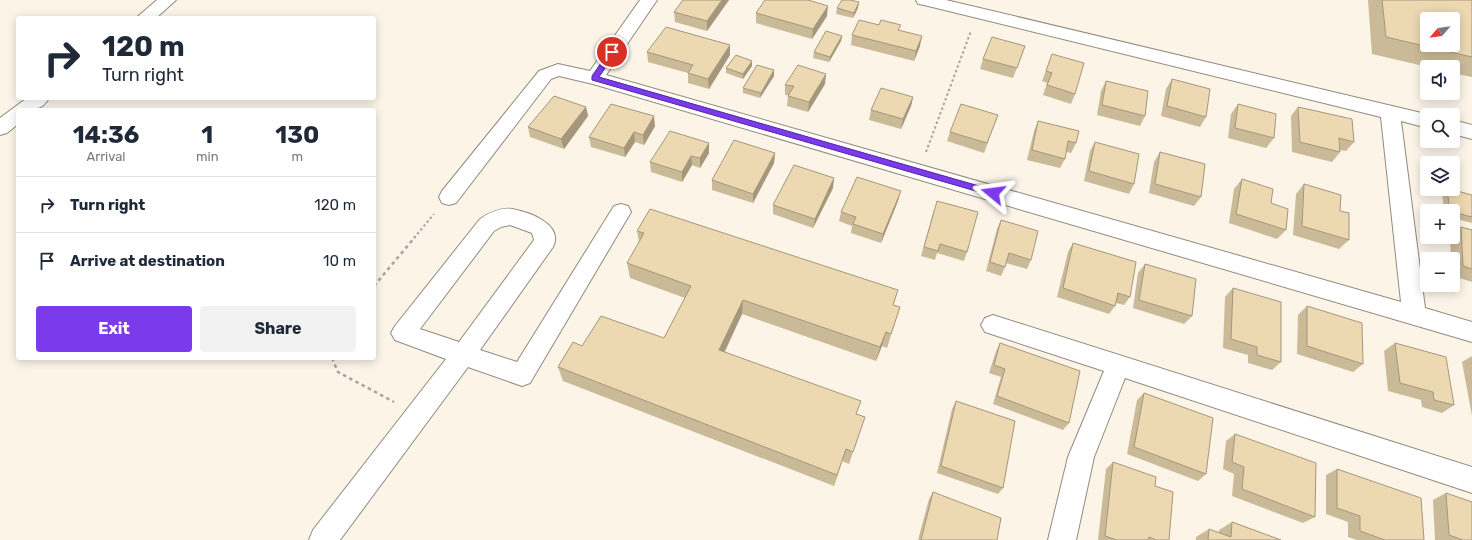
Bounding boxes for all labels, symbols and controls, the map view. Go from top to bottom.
north arrow [1420,12,1460,52]
map controls [1420,12,1460,292]
text: 120 m [102,30,185,63]
icon: right [36,32,88,84]
pin [595,35,629,69]
icon: arrive [601,41,623,63]
button: sound [1420,60,1460,100]
text: Turn right [102,64,184,86]
button: search [1420,108,1460,148]
text: 14:36 [73,121,139,149]
text: 1 [201,121,213,149]
text: 130 [275,121,319,149]
text: Arrival [87,149,126,164]
text: min [196,149,219,164]
text: m [292,149,303,164]
button: layers [1420,156,1460,196]
position arrow [972,172,1014,214]
icon: right [36,194,58,216]
text: Turn right [70,196,145,214]
text: 120 m [314,196,356,214]
button: + [1420,204,1460,244]
icon: arrive [36,250,58,272]
text: Arrive at destination [70,252,225,270]
text: 10 m [323,252,356,270]
button: − [1420,252,1460,292]
button: Exit [36,306,192,352]
button: Share [200,306,356,352]

